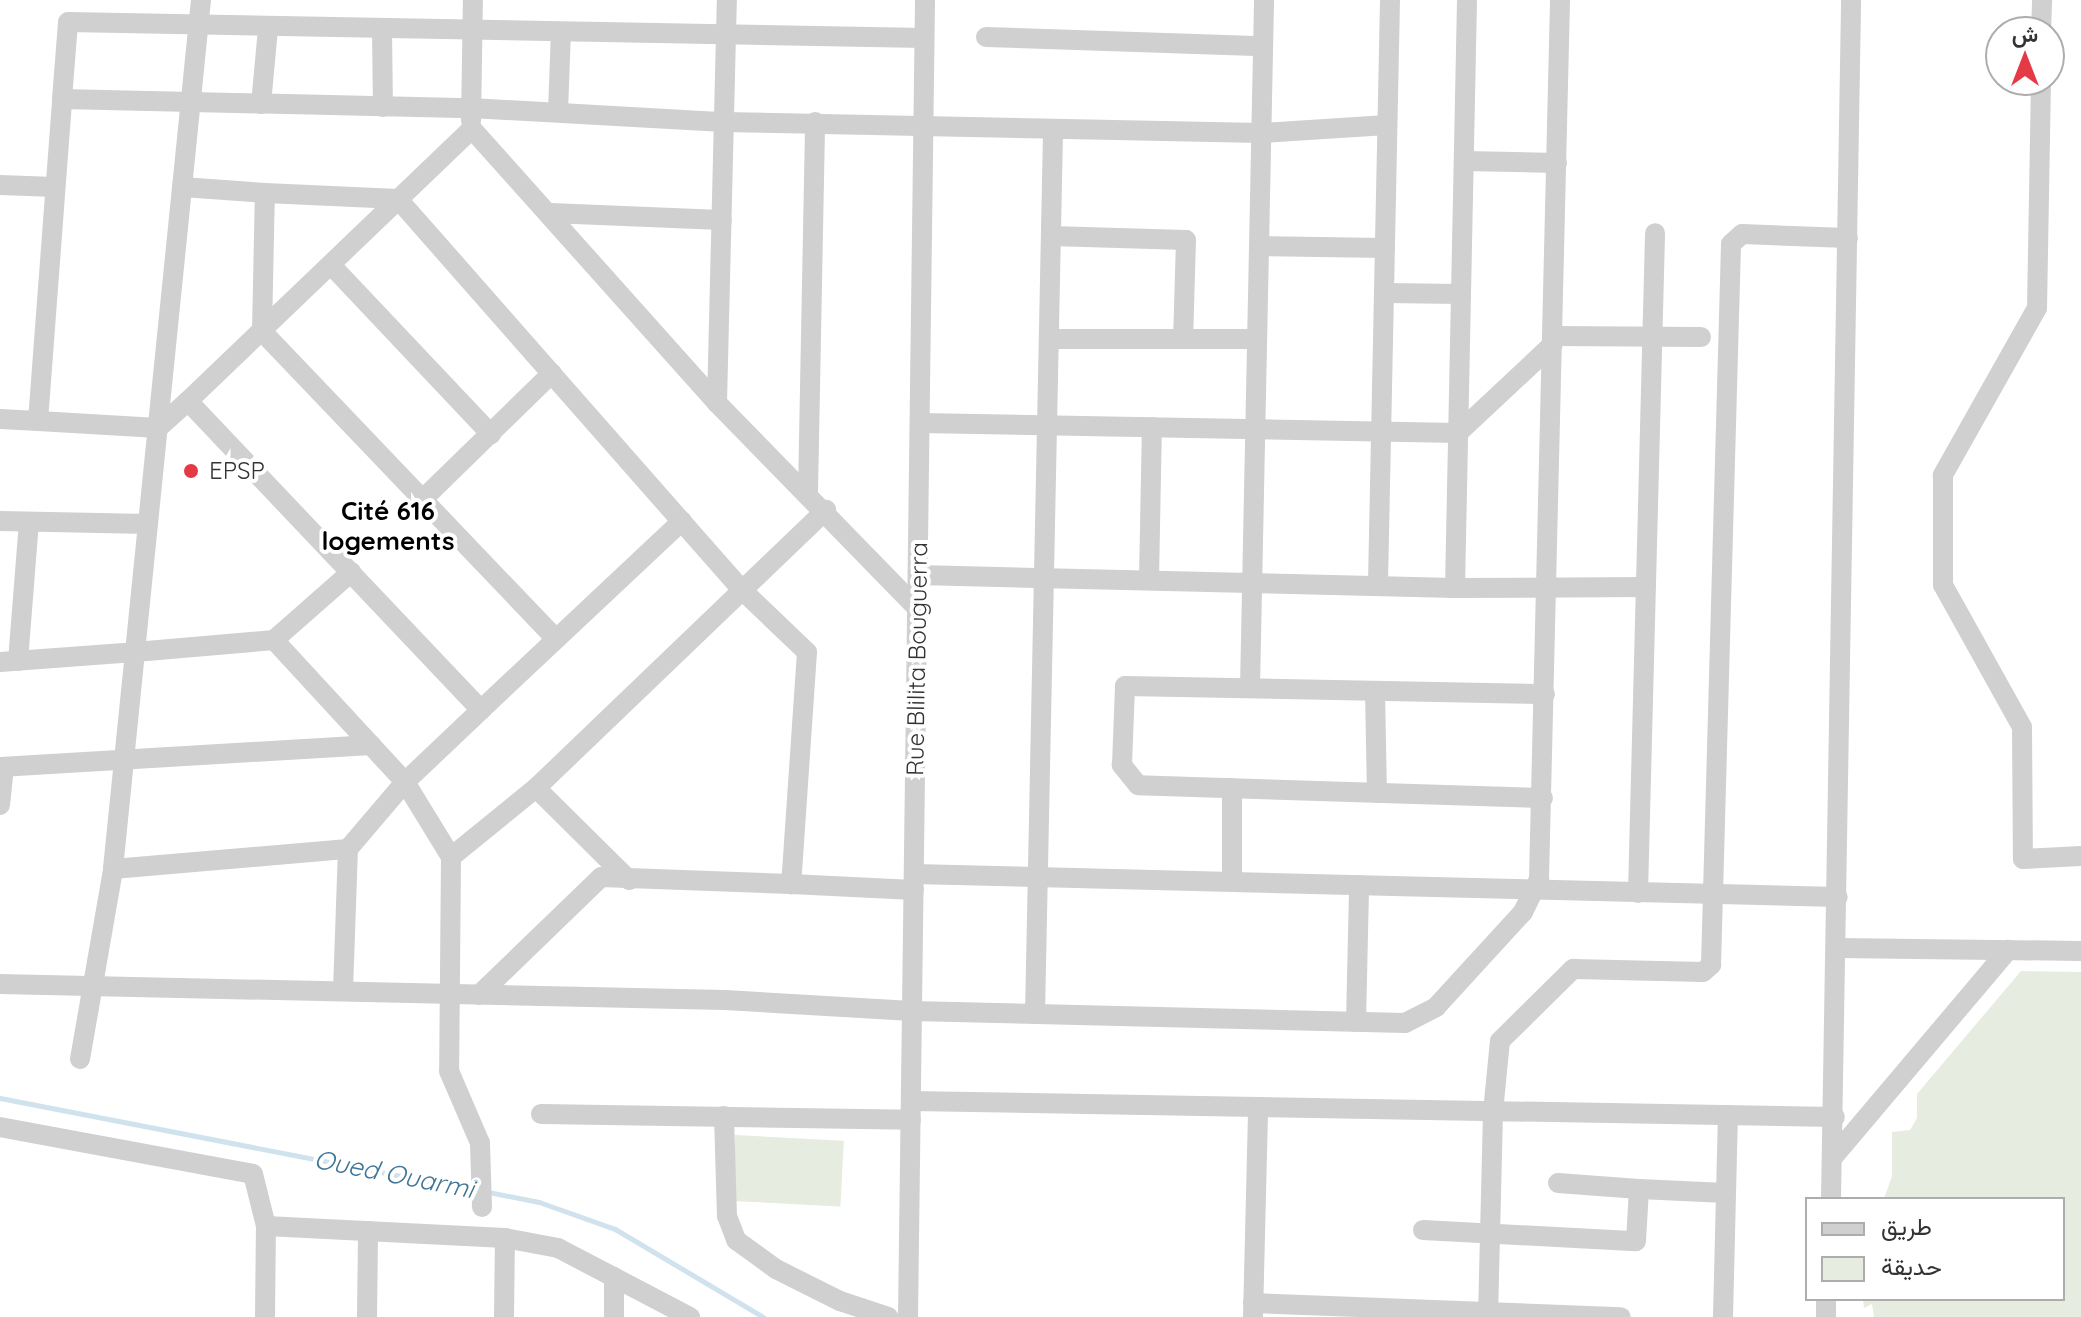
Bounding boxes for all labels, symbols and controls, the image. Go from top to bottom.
north arrow [1985,16,2065,96]
text: ش [2012,20,2038,48]
place label: EPSP [209,457,265,485]
marker: EPSP [180,460,202,482]
district label: Cité 616 logements [322,495,454,556]
street label: Rue Blilita Bouguerra [901,542,933,776]
water label: Oued Ouarmi [312,1143,476,1205]
legend [1805,1197,2065,1301]
text: طريق [1881,1211,1932,1241]
text: حديقة [1881,1251,1942,1281]

